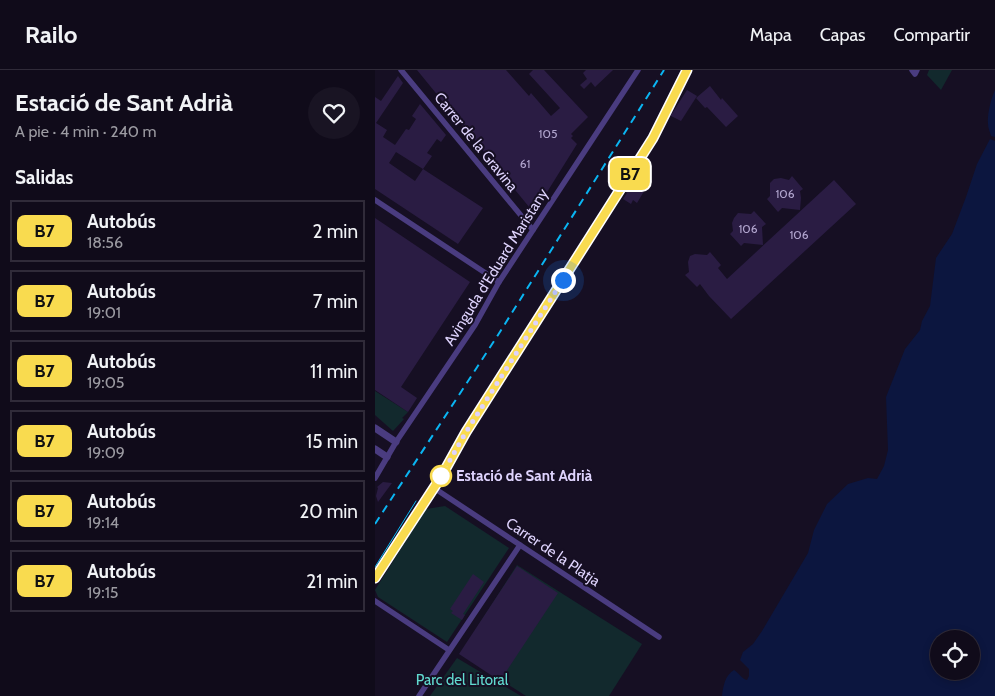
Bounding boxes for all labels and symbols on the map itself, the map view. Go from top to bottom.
street label: Carrer de la Gravina [430,89,522,196]
house number: 105 [539,126,557,141]
house number: 61 [520,156,530,171]
line badge: B7 [607,158,653,190]
street label: Avinguda d'Eduard Maristany [440,185,552,349]
house number: 106 [775,186,795,201]
house number: 106 [738,221,758,236]
house number: 106 [789,227,809,242]
your location [551,268,576,293]
marker: Estació de Sant Adrià [430,465,452,487]
place label: Estació de Sant Adrià [456,467,593,485]
street label: Carrer de la Platja [503,514,604,591]
park label: Parc del Litoral [416,671,509,689]

